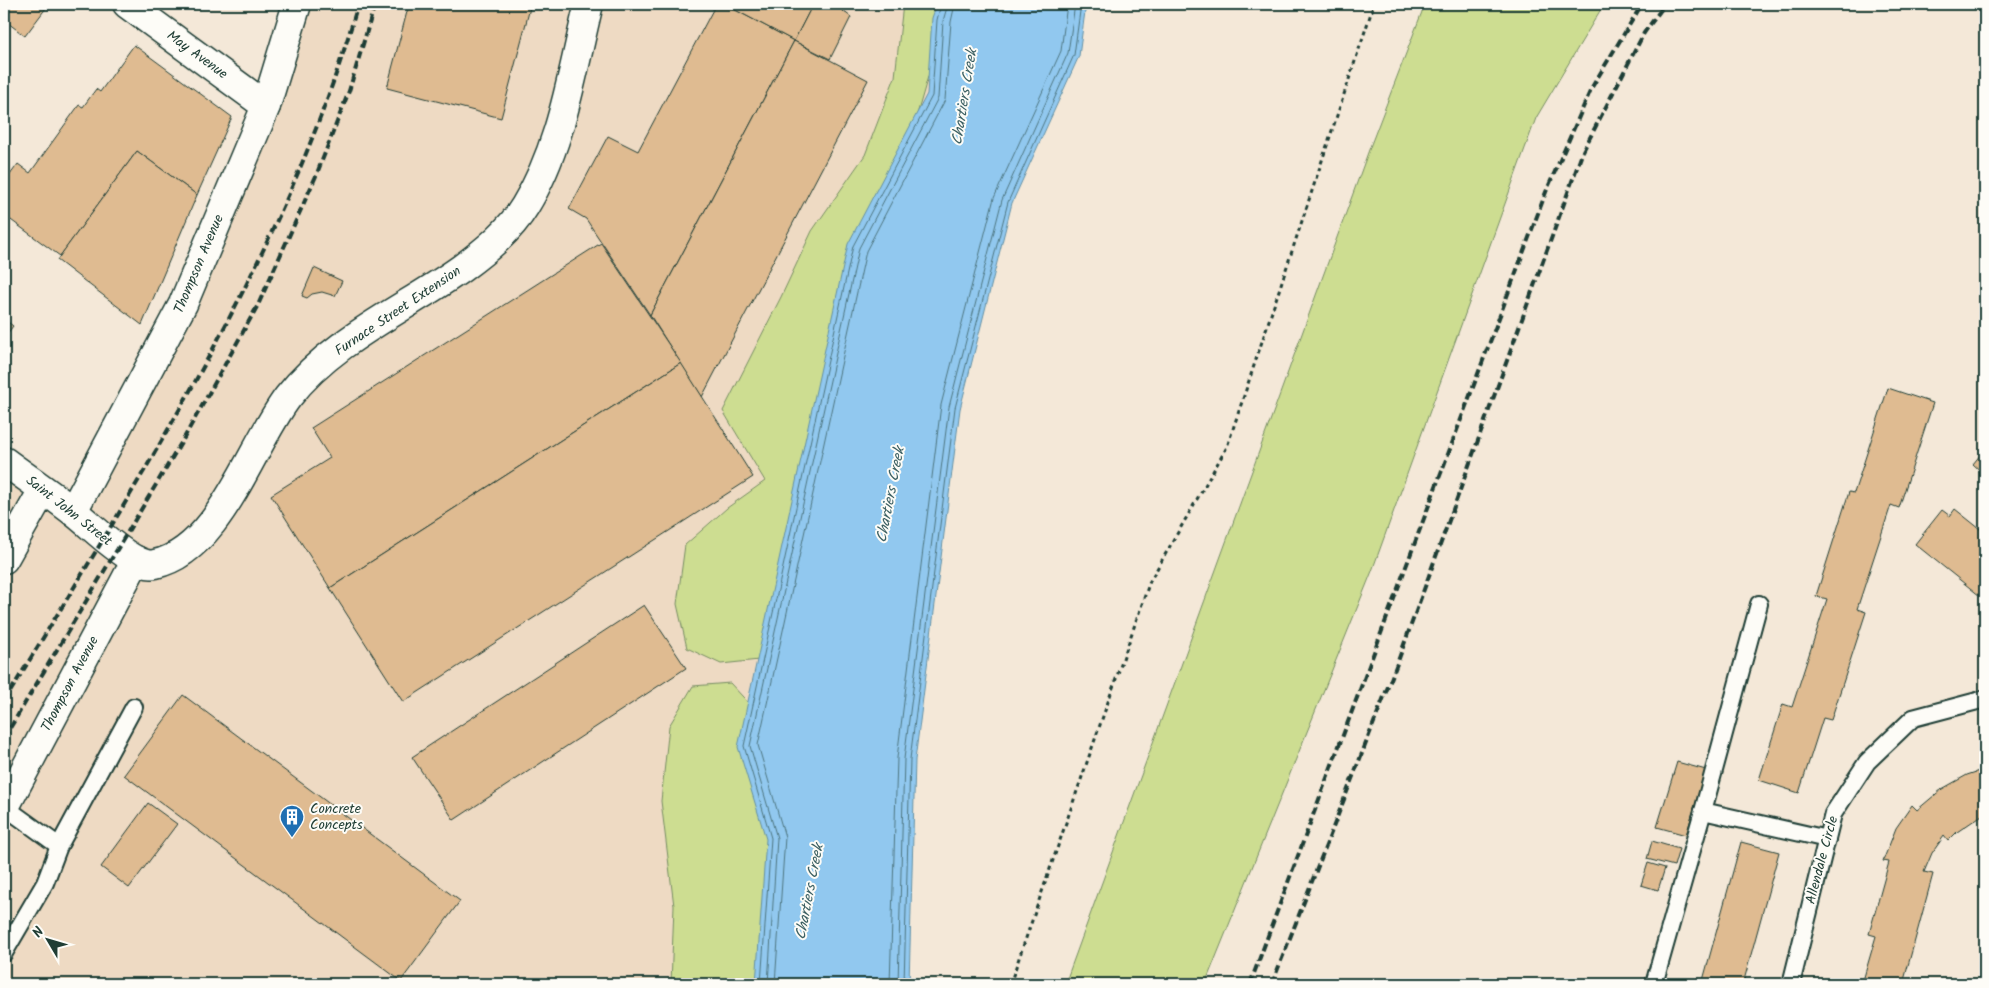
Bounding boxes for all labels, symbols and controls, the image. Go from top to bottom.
street label: May Avenue [162,25,233,85]
water label: Chartiers Creek [946,45,985,147]
street label: Thompson Avenue [168,210,230,317]
street label: Furnace Street Extension [330,260,466,362]
water label: Chartiers Creek [870,443,912,545]
street label: Saint John Street [21,470,118,552]
street label: Thompson Avenue [35,632,105,736]
place label: Concrete Concepts [310,798,363,836]
building icon: Concrete Concepts [279,804,305,838]
street label: Allendale Circle [1800,813,1844,906]
water label: Chartiers Creek [789,840,831,942]
north arrow [22,916,72,966]
text: N [27,922,50,943]

